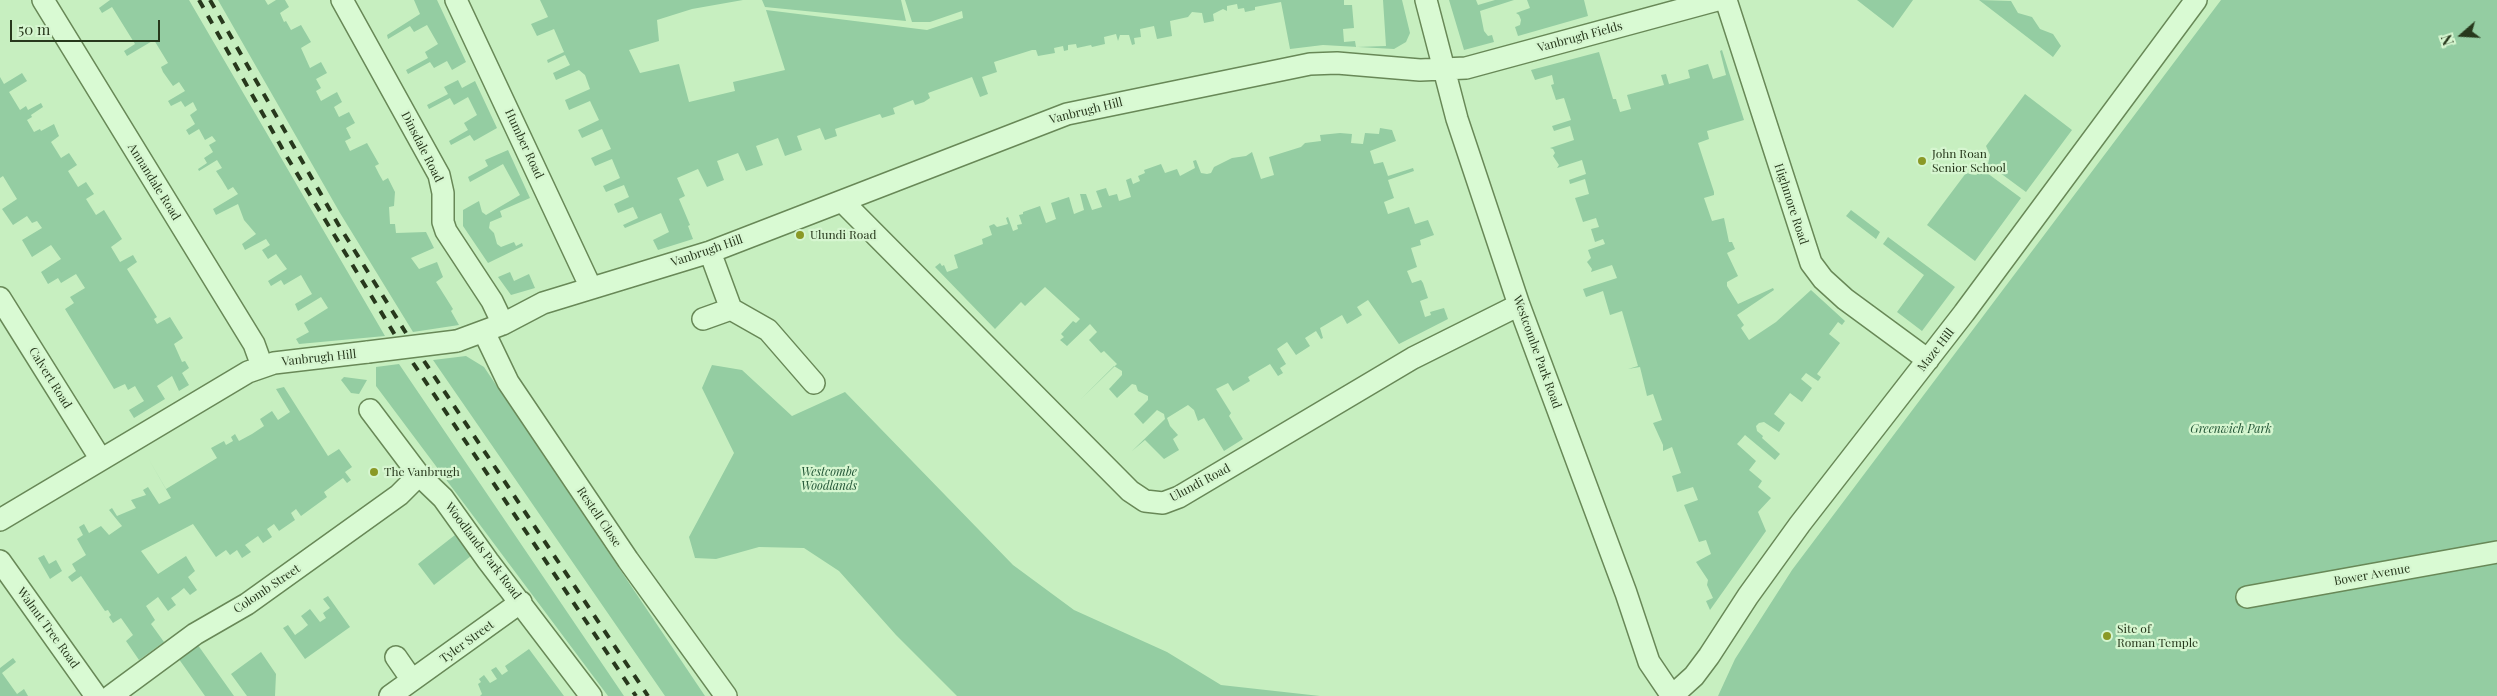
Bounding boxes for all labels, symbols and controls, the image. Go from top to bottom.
scale bar [12,10,162,42]
north arrow [2437,10,2487,60]
text: 50 m [18,19,50,39]
street label: Vanbrugh Fields [1536,19,1624,55]
text: N [2437,32,2458,48]
street label: Vanbrugh Hill [1048,95,1124,127]
street label: Humber Road [502,107,546,181]
street label: Dinsdale Road [398,109,446,185]
street label: Annandale Road [125,141,183,223]
place label: John Roan Senior School [1932,147,2006,175]
marker: John Roan Senior School [1916,155,1928,167]
street label: Highmore Road [1771,162,1811,246]
place label: Ulundi Road [810,228,876,242]
marker: Ulundi Road [794,229,806,241]
street label: Vanbrugh Hill [669,232,745,270]
street label: Westcombe Park Road [1510,293,1564,411]
street label: Maze Hill [1915,326,1957,374]
street label: Calvert Road [26,345,74,411]
street label: Vanbrugh Hill [281,347,357,369]
park label: Greenwich Park [2190,422,2272,436]
street label: Ulundi Road [1167,461,1233,505]
place label: The Vanbrugh [384,465,460,479]
park label: Westcombe Woodlands [801,465,857,493]
marker: The Vanbrugh [368,466,380,478]
street label: Restell Close [574,484,624,550]
street label: Woodlands Park Road [442,500,524,602]
street label: Colomb Street [231,561,303,617]
street label: Bower Avenue [2333,561,2411,589]
street label: Walnut Tree Road [14,585,82,671]
street label: Tyler Street [437,618,497,666]
place label: Site of Roman Temple [2117,622,2198,650]
marker: Site of Roman Temple [2101,630,2113,642]

